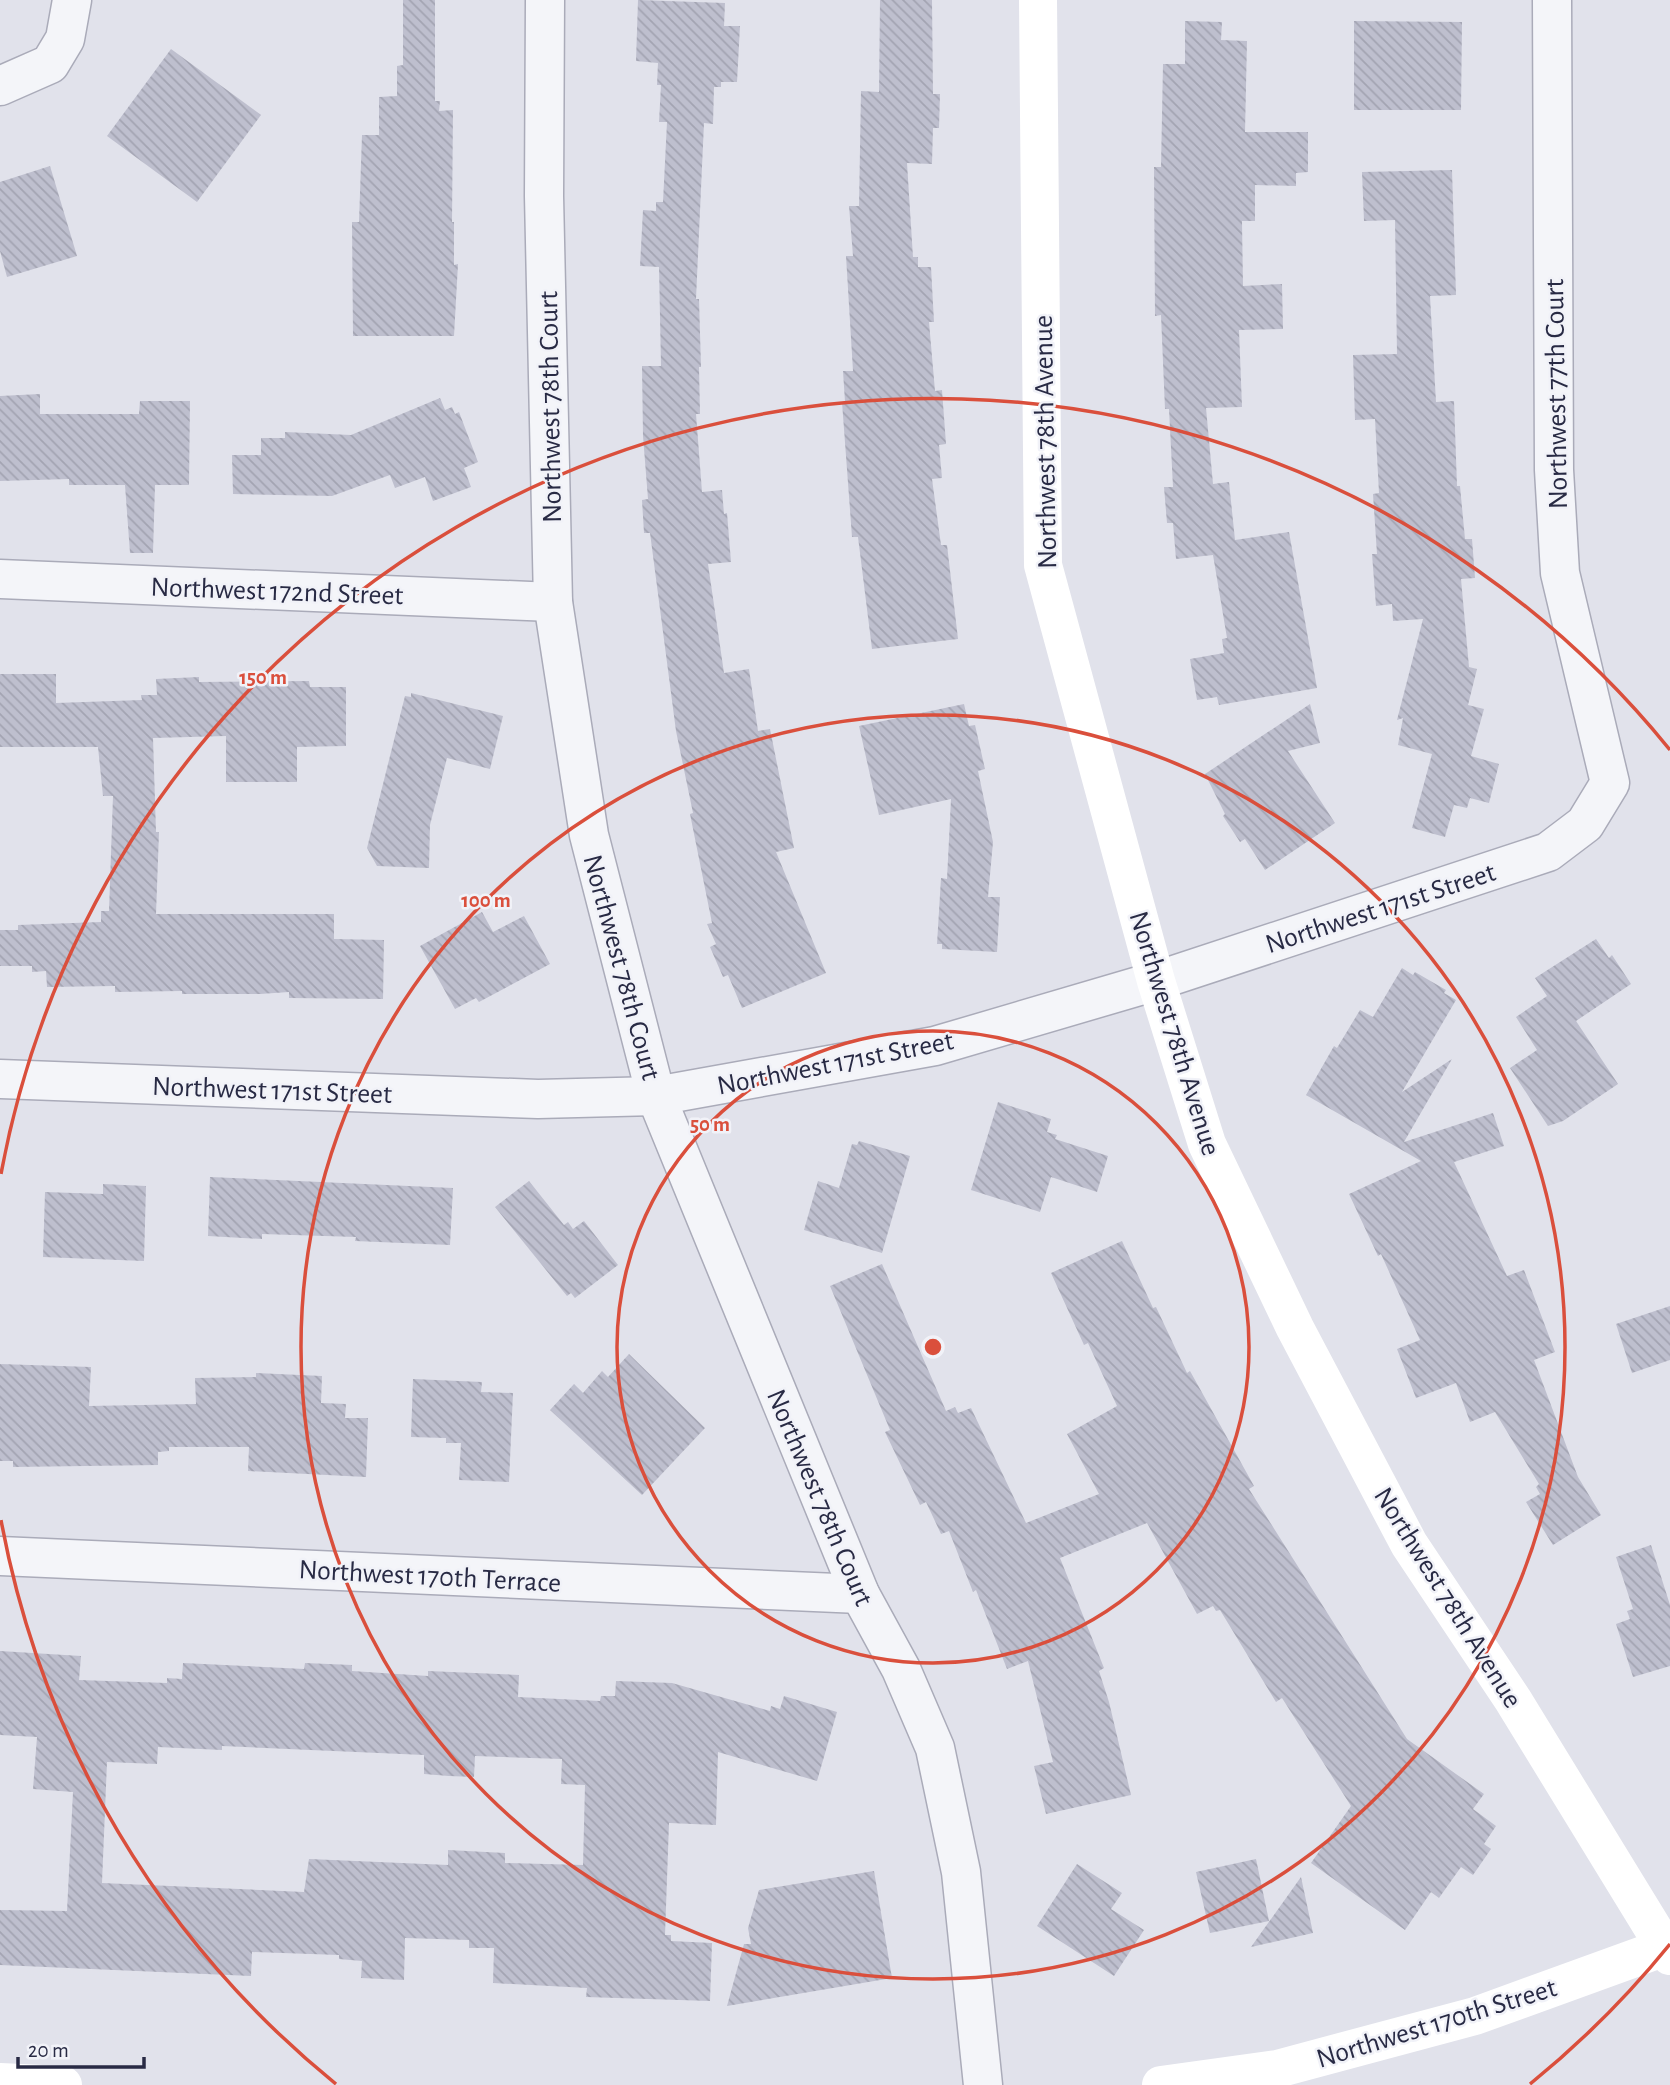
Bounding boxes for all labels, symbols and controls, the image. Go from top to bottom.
street label: Northwest 77th Court [1541,278,1573,509]
street label: Northwest 78th Court [535,291,567,523]
street label: Northwest 78th Avenue [1030,315,1062,569]
street label: Northwest 172nd Street [150,574,404,610]
text: 150 m [239,667,287,688]
street label: Northwest 78th Court [578,852,665,1083]
street label: Northwest 171st Street [1262,858,1499,959]
text: 100 m [461,890,511,911]
street label: Northwest 78th Avenue [1124,908,1225,1159]
street label: Northwest 171st Street [715,1027,956,1101]
street label: Northwest 171st Street [151,1073,392,1109]
text: 50 m [690,1114,730,1135]
centre of rings [921,1335,945,1359]
street label: Northwest 78th Court [761,1385,877,1610]
street label: Northwest 78th Avenue [1368,1483,1526,1713]
street label: Northwest 170th Terrace [298,1556,562,1598]
street label: Northwest 170th Street [1313,1974,1560,2074]
scale bar [18,2025,144,2070]
text: 20 m [28,2040,69,2061]

